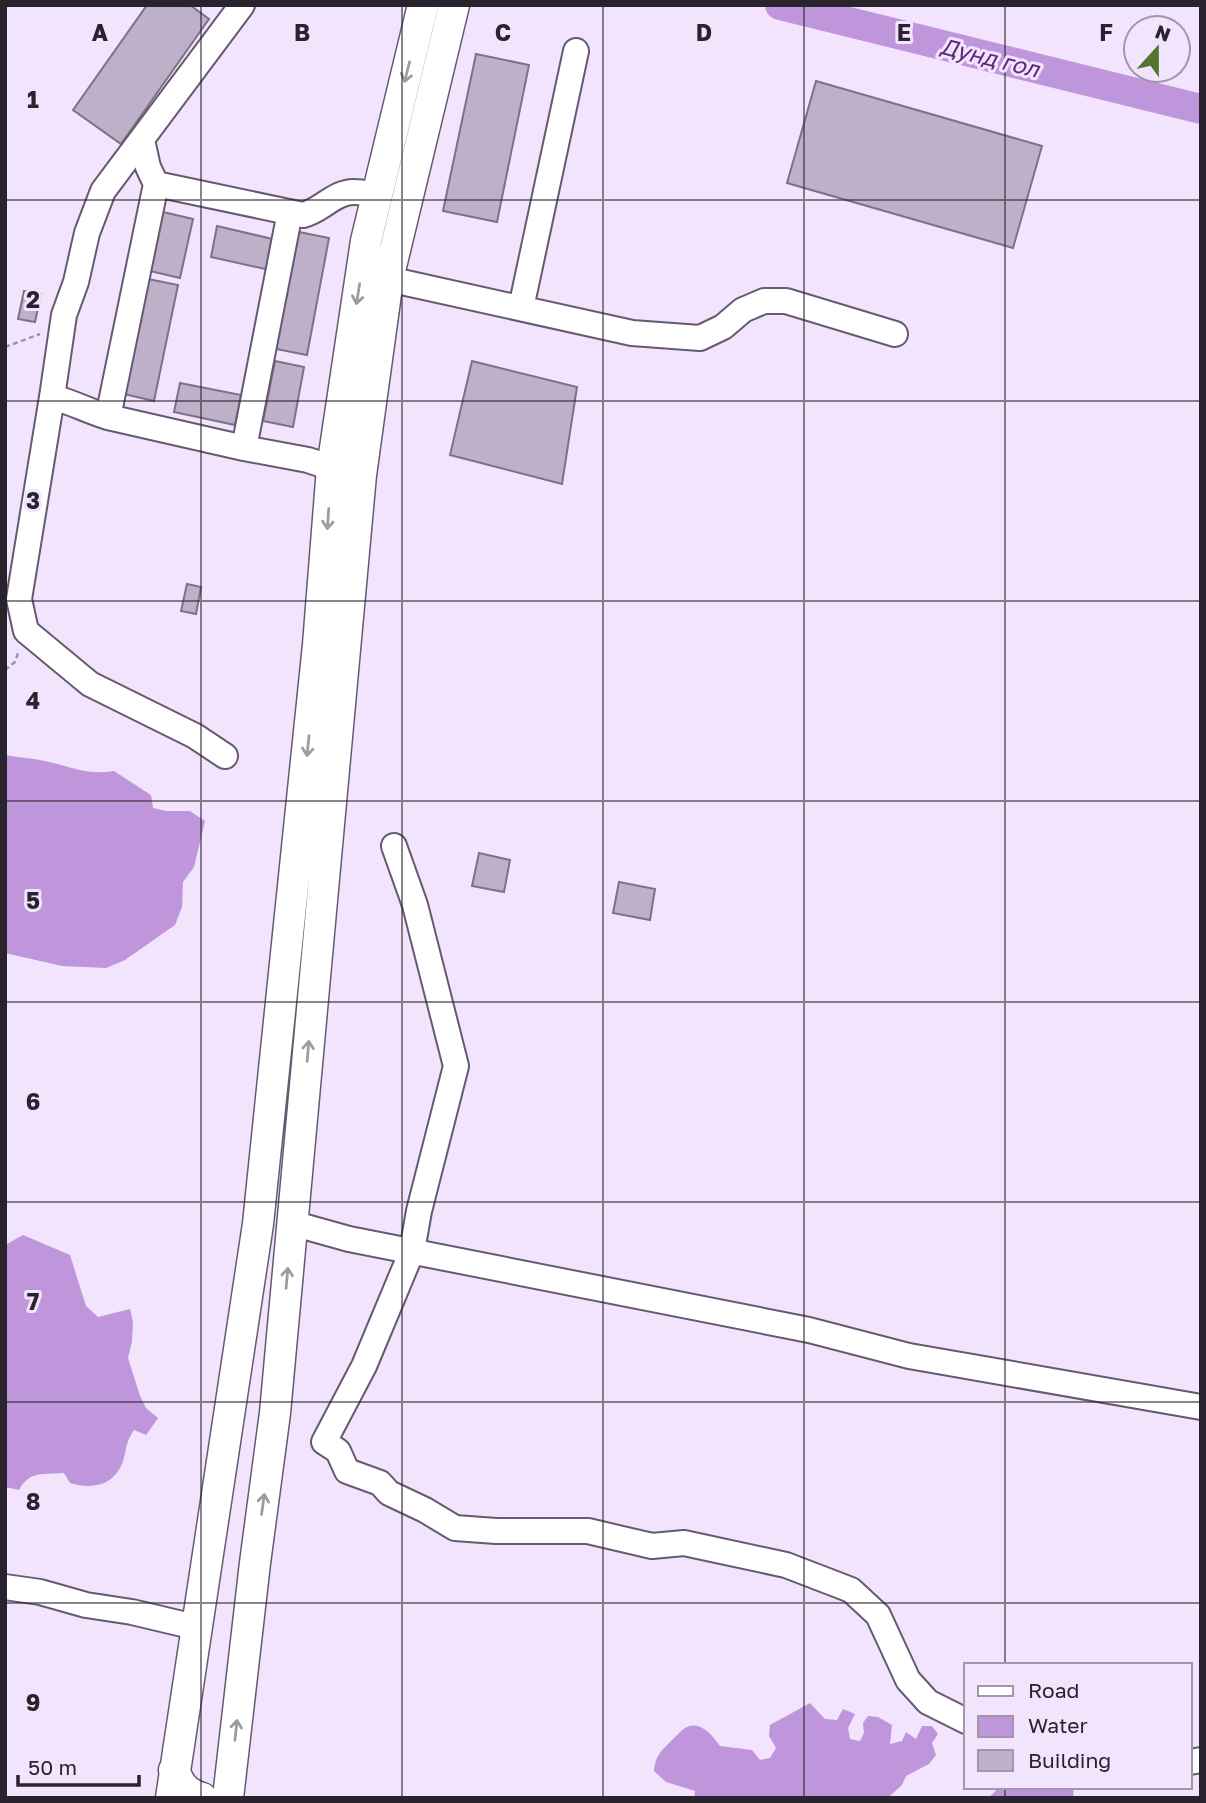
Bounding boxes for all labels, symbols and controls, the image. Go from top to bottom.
north arrow [1122,14,1192,84]
text: A [92,18,109,46]
text: B [294,18,310,46]
text: C [495,18,511,46]
text: D [696,18,712,46]
text: E [897,18,911,46]
text: F [1099,18,1113,46]
text: N [1152,19,1174,46]
water label: Дунд гол [937,31,1044,83]
one-way arrow [400,60,413,82]
text: 1 [27,85,39,113]
one-way arrow [352,282,365,304]
text: 2 [26,285,40,313]
text: 3 [26,486,40,514]
one-way arrow [321,507,334,530]
text: 4 [26,686,40,714]
one-way arrow [301,734,314,756]
text: 5 [26,886,40,914]
one-way arrow [302,1041,315,1063]
text: 6 [26,1087,40,1115]
one-way arrow [281,1267,294,1290]
text: 7 [27,1287,39,1315]
text: 8 [26,1487,40,1515]
one-way arrow [256,1493,269,1516]
legend [964,1663,1192,1789]
text: Road [1028,1677,1079,1703]
text: 9 [26,1688,40,1716]
text: Water [1028,1712,1088,1738]
one-way arrow [229,1719,242,1742]
scale bar [18,1744,138,1788]
text: Building [1028,1747,1111,1773]
text: 50 m [28,1754,77,1780]

